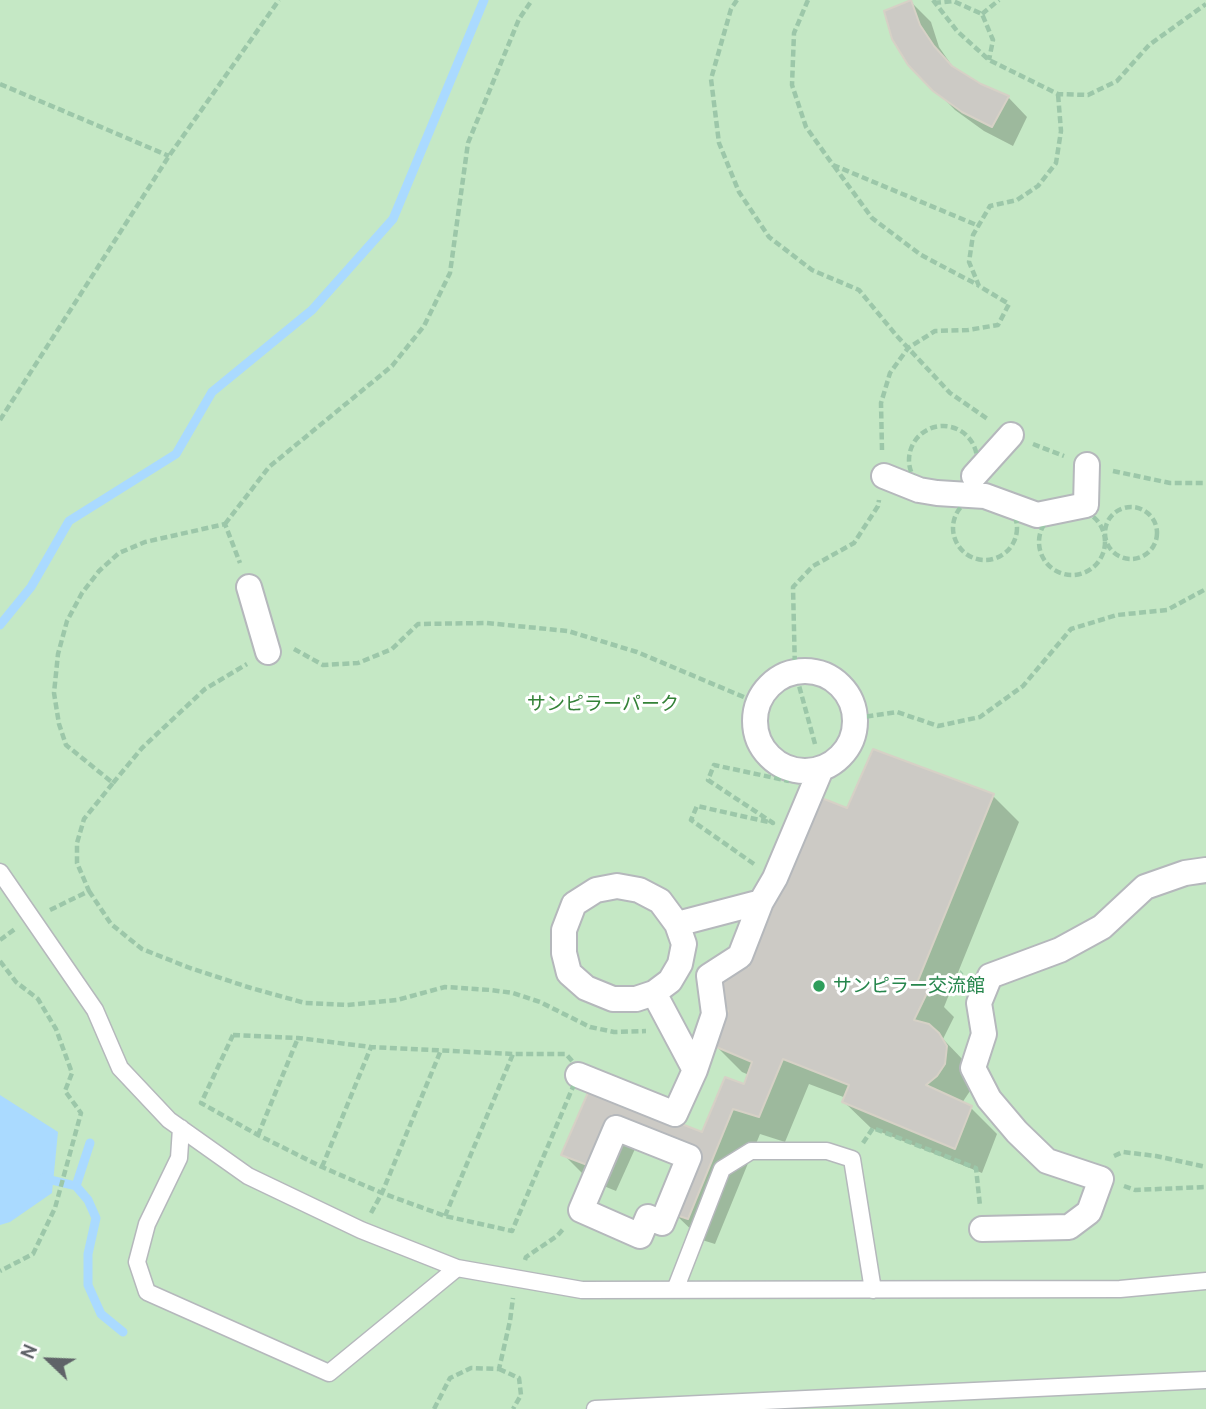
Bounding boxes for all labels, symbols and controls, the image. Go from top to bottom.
park label: サンピラーパーク [527,693,679,715]
place label: サンピラー交流館 [833,975,985,997]
marker: サンピラー交流館 [811,978,827,994]
north arrow [14,1325,84,1395]
text: N [16,1341,42,1362]

